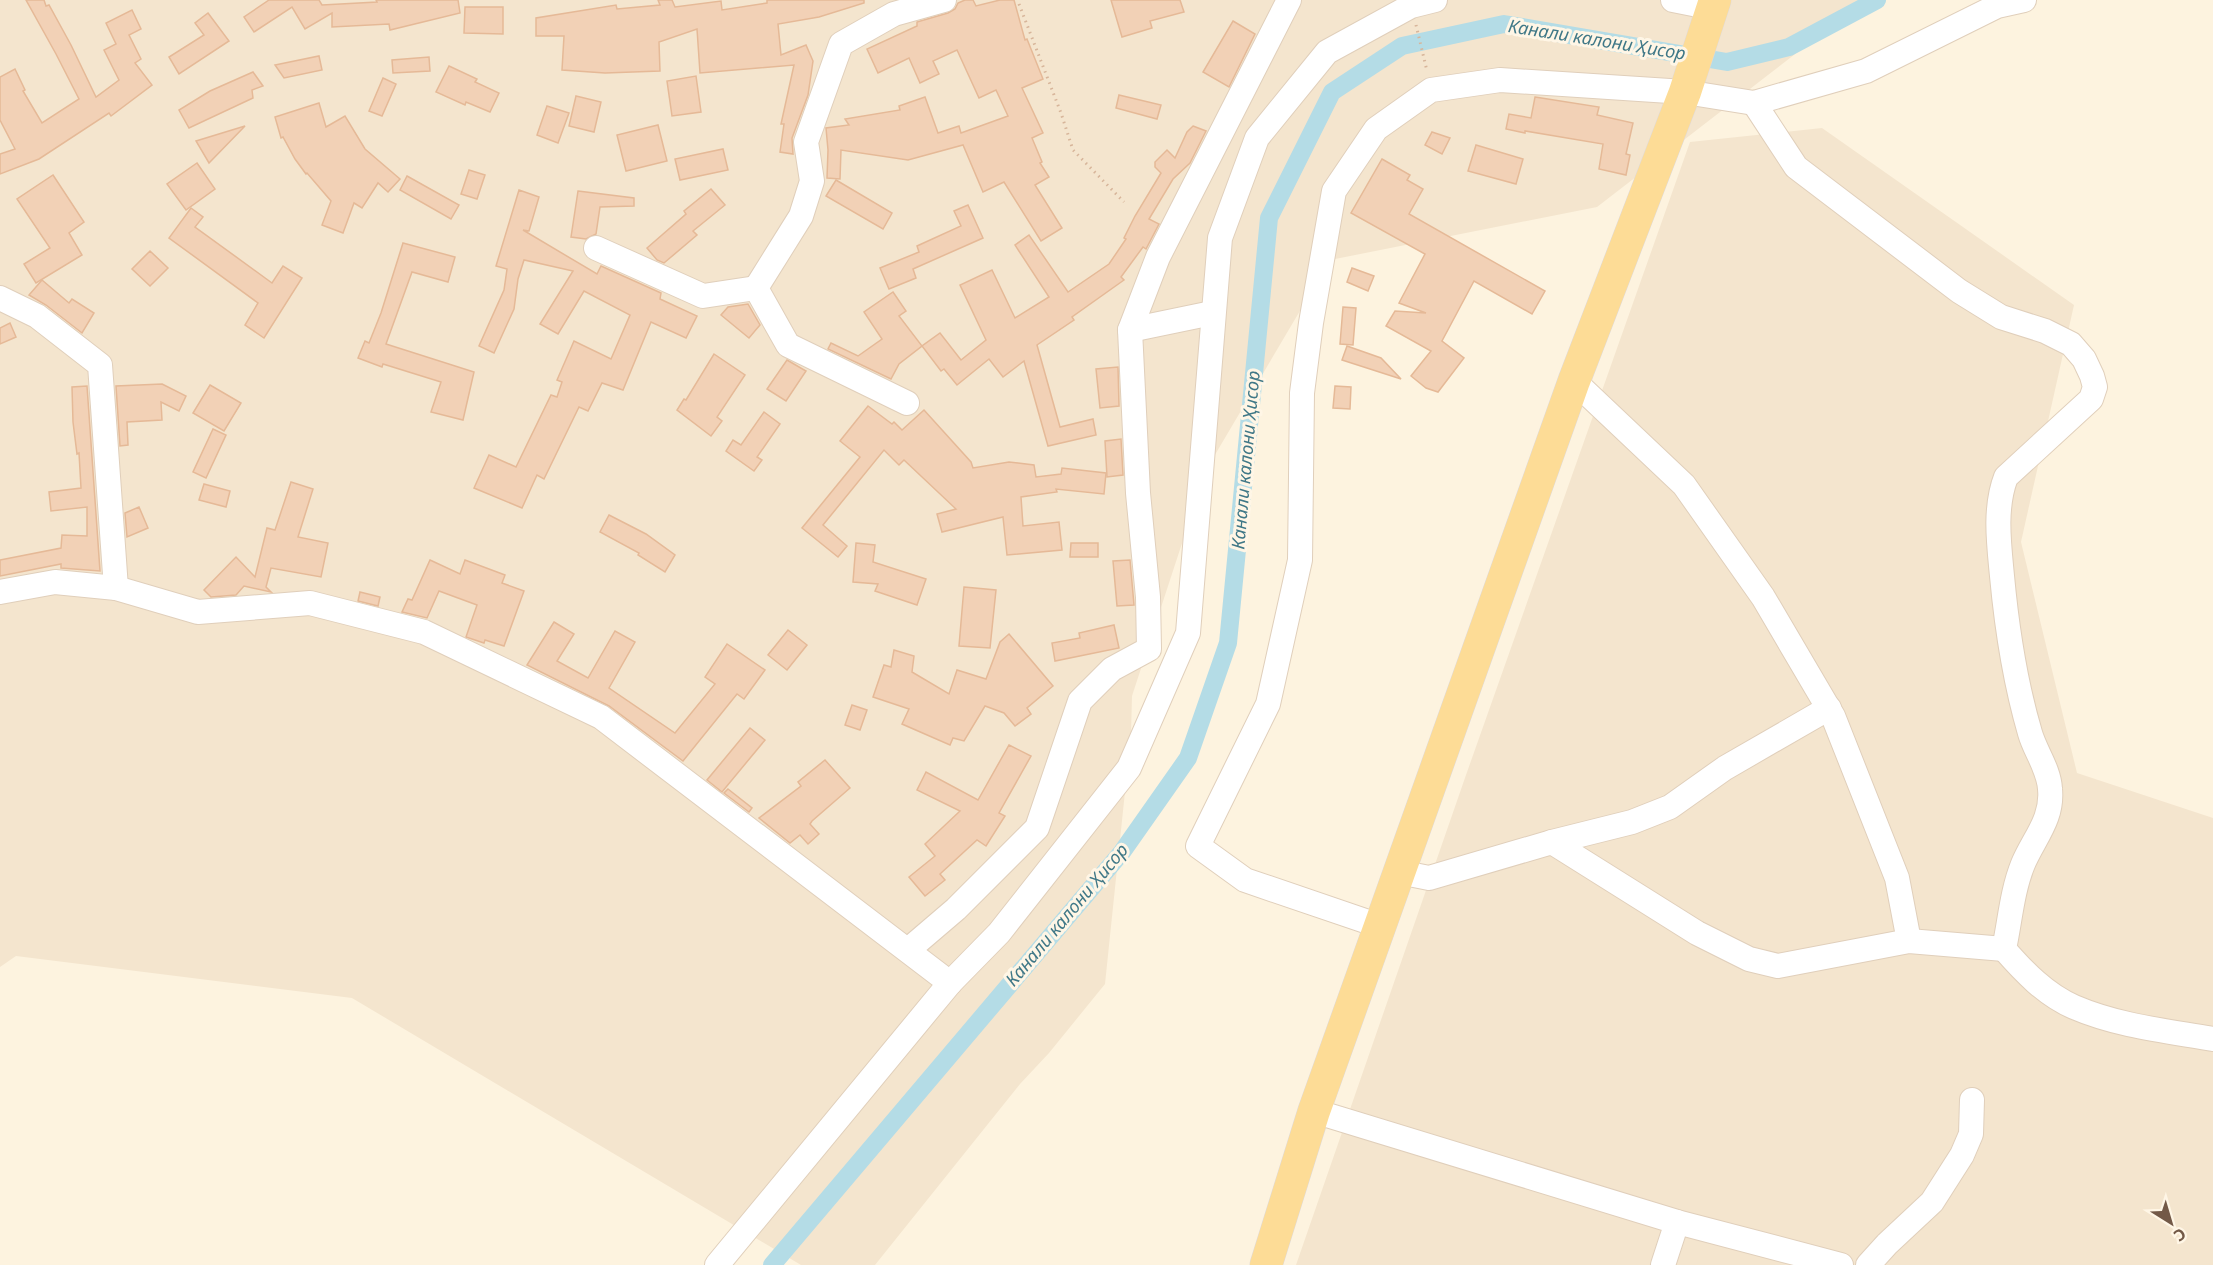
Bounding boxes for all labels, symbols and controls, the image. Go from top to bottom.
water label: Канали калони Ҳисор [1507,13,1687,65]
water label: Канали калони Ҳисор [1225,370,1265,550]
water label: Канали калони Ҳисор [999,838,1133,991]
north arrow [2141,1193,2201,1253]
text: С [2169,1223,2191,1247]

